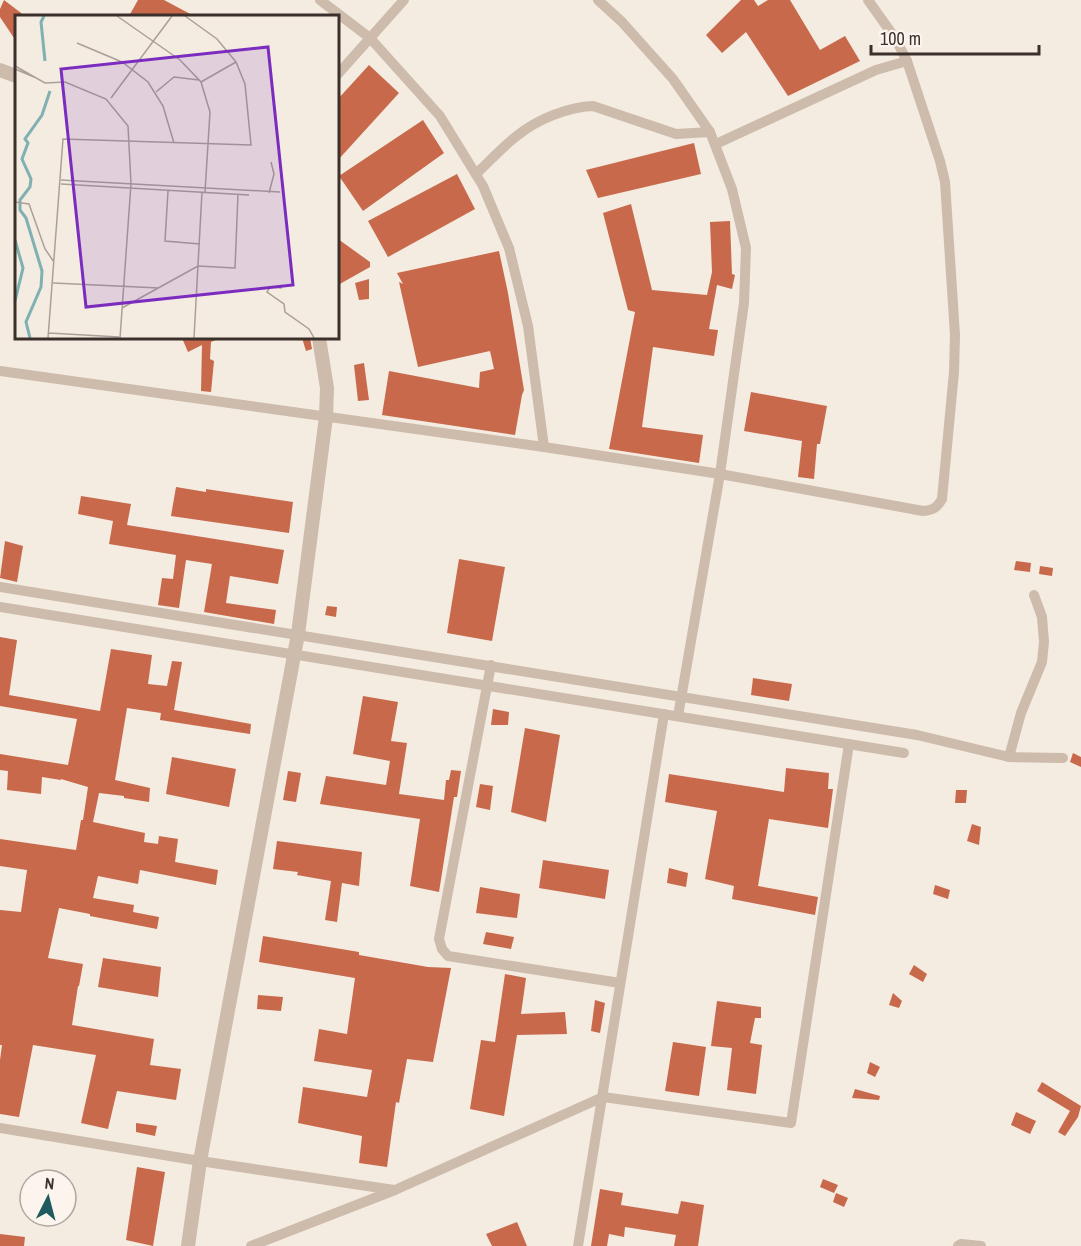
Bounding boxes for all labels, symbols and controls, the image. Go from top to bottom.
inset map [15,15,339,339]
scale bar [871,18,1039,56]
text: 100 m [880,26,921,51]
north arrow [18,1168,78,1228]
text: N [44,1172,55,1195]

